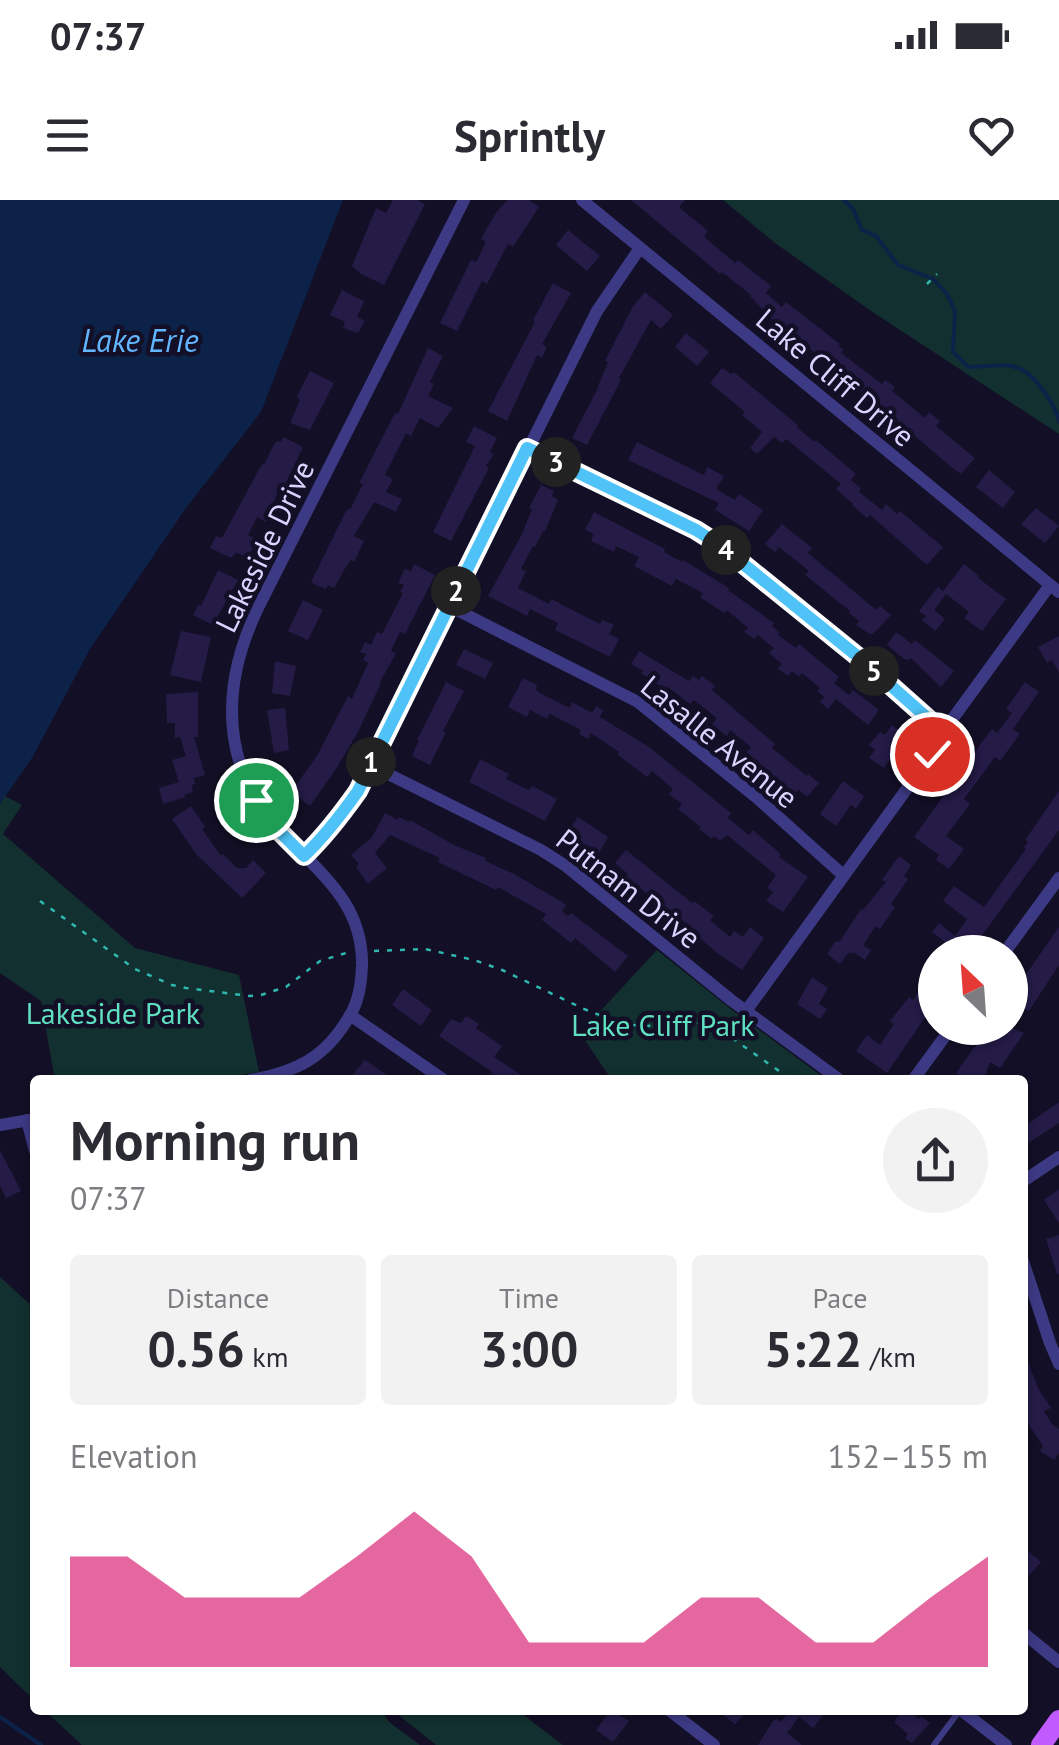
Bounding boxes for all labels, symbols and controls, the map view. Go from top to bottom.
text: 07:37 [50,11,146,60]
text: Sprintly [454,106,605,164]
icon: menu [40,108,95,163]
icon: heart [964,108,1019,163]
street label: Lake Cliff Drive [749,299,923,455]
water label: Lake Erie [81,319,199,361]
pin: 3 [531,437,581,487]
text: 3 [548,443,564,480]
street label: Lakeside Drive [206,454,322,638]
pin: 4 [701,525,751,575]
text: 4 [718,531,734,568]
pin: 2 [431,566,481,616]
text: 2 [448,572,464,609]
pin: 5 [849,646,899,696]
text: 5 [866,652,882,689]
street label: Lasalle Avenue [634,666,806,816]
pin [890,712,975,797]
icon: check [905,727,960,782]
pin: 1 [346,737,396,787]
text: 1 [363,743,379,780]
pin [214,758,299,843]
icon: arrive [229,773,284,828]
street label: Putnam Drive [549,819,709,957]
north arrow [918,935,1028,1045]
map controls [918,935,1028,1045]
park label: Lakeside Park [26,993,201,1032]
park label: Lake Cliff Park [571,1005,755,1044]
text: Morning run [70,1104,360,1175]
button: share [883,1108,988,1213]
text: 07:37 [70,1177,147,1219]
text: Distance [167,1279,269,1316]
text: Time [499,1279,559,1316]
text: Pace [813,1279,867,1316]
text: 0.56 [148,1316,245,1381]
text: 3:00 [480,1316,578,1381]
text: 5:22 [764,1316,862,1381]
text: km [245,1338,288,1375]
text: /km [862,1338,916,1375]
text: Elevation [70,1435,197,1477]
text: 152–155 m [828,1435,988,1477]

